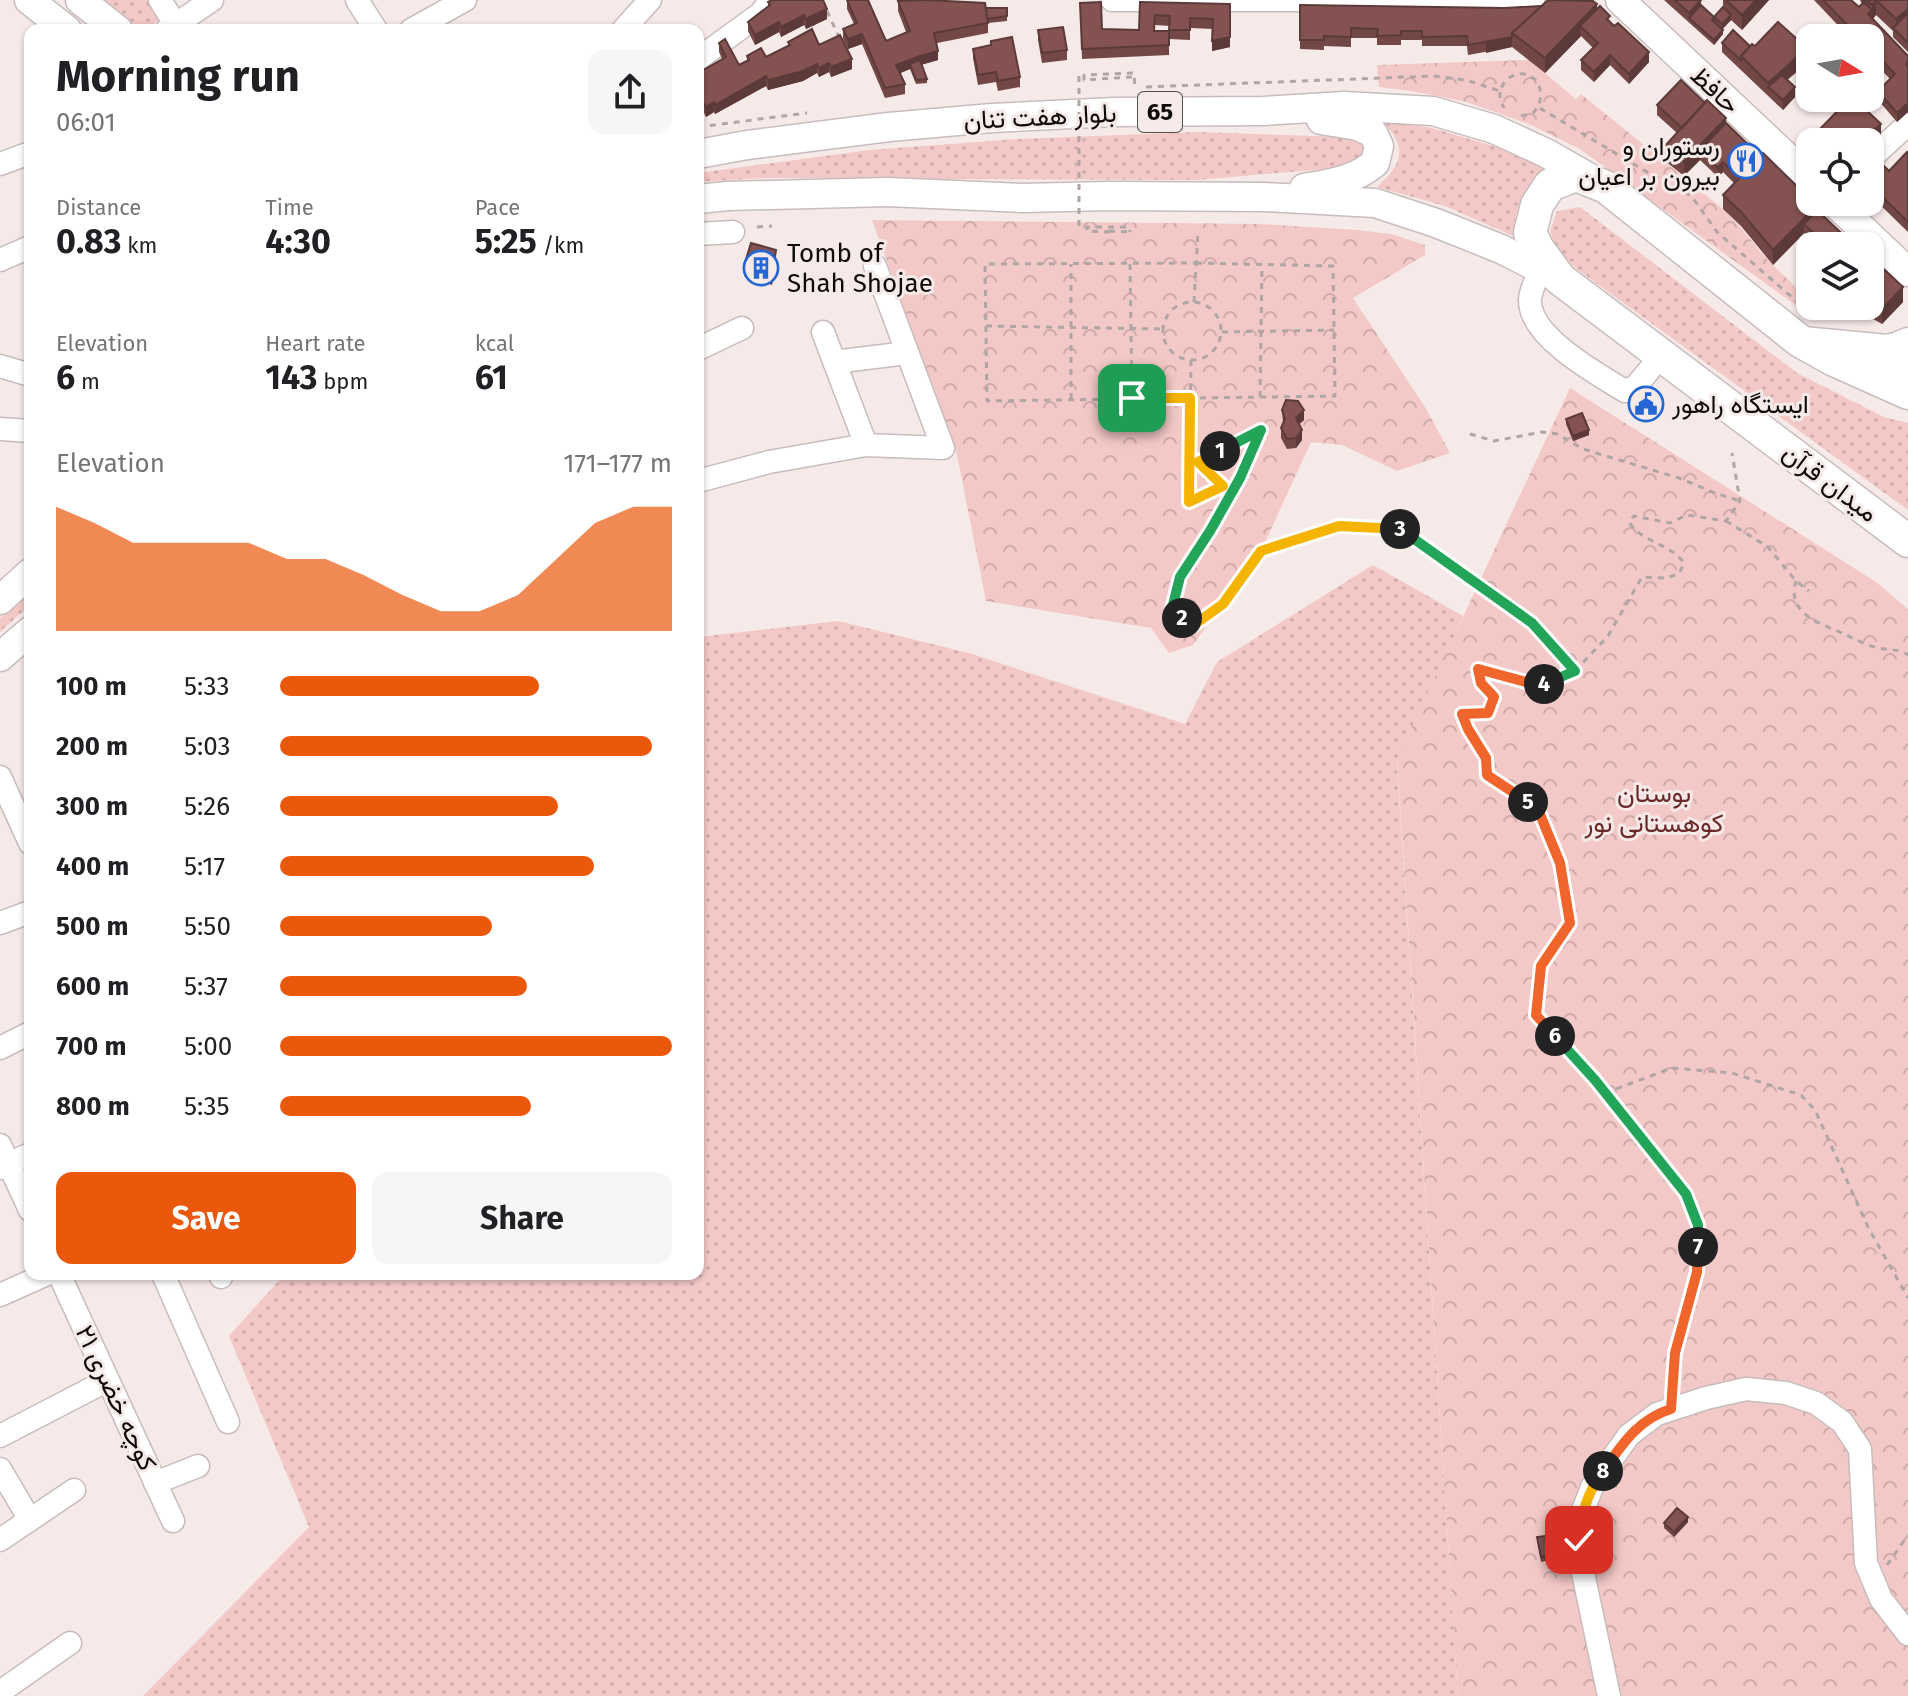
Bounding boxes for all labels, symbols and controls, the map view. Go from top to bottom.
north arrow [1796,24,1884,112]
map controls [1796,24,1884,320]
text: Morning run [56,50,300,103]
button: share [588,50,672,134]
street label: حافظ [1684,60,1746,120]
road number: 65 [1138,92,1182,132]
street label: بلوار هفت تنان [963,98,1117,136]
text: 06:01 [56,107,116,138]
button: locate [1796,128,1884,216]
place label: رستوران و بیرون بر اعيان [1578,131,1720,192]
restaurant icon: رستوران و بیرون بر اعيان [1727,142,1765,180]
text: Distance [56,194,141,221]
text: Time [265,194,314,221]
text: Pace [475,194,520,221]
text: 0.83 [56,221,121,262]
text: 4:30 [265,221,331,262]
text: 5:25 [475,221,537,262]
text: km [121,232,157,259]
text: /km [537,232,584,259]
button: layers [1796,232,1884,320]
place label: Tomb of Shah Shojae [787,238,933,299]
building icon: Tomb of Shah Shojae [742,249,780,287]
text: Elevation [56,330,148,357]
text: Heart rate [265,330,366,357]
text: kcal [475,330,514,357]
text: 6 [56,357,75,398]
text: 143 [265,357,317,398]
text: 61 [475,357,508,398]
pin [1098,364,1166,432]
text: m [75,368,100,395]
text: bpm [317,368,368,395]
icon: arrive [1110,376,1154,420]
public building icon: ایستگاه راهور [1627,385,1665,423]
place label: ایستگاه راهور [1671,389,1809,420]
pin: 1 [1200,431,1240,471]
text: 1 [1215,437,1225,464]
street label: میدان قرآن [1776,437,1884,529]
text: Elevation [56,448,165,479]
text: 171–177 m [563,448,672,479]
pin: 3 [1380,509,1420,549]
text: 3 [1394,515,1406,542]
pin: 2 [1162,598,1202,638]
text: 2 [1176,604,1188,631]
pin: 4 [1524,664,1564,704]
text: 4 [1538,670,1550,697]
text: 100 m [56,671,127,702]
text: 5:33 [184,671,229,702]
text: 200 m [56,731,128,762]
text: 5:03 [184,731,231,762]
park label: بوستان کوهستانی نور [1584,778,1723,839]
pin: 5 [1508,782,1548,822]
text: 5 [1522,788,1534,815]
text: 300 m [56,791,128,822]
text: 5:26 [184,791,230,822]
text: 400 m [56,851,129,882]
text: 5:17 [184,851,225,882]
text: 500 m [56,911,129,942]
text: 5:50 [184,911,231,942]
text: 600 m [56,971,129,1002]
text: 5:37 [184,971,228,1002]
pin: 6 [1535,1016,1575,1056]
text: 6 [1549,1022,1561,1049]
text: 700 m [56,1031,126,1062]
text: 5:00 [184,1031,232,1062]
text: 800 m [56,1091,130,1122]
text: 5:35 [184,1091,230,1122]
button: Save [56,1172,356,1264]
button: Share [372,1172,672,1264]
pin: 7 [1678,1227,1718,1267]
text: 7 [1693,1233,1703,1260]
street label: کوچه خضری ۲۱ [67,1320,163,1477]
pin: 8 [1583,1451,1623,1491]
text: 8 [1597,1457,1609,1484]
pin [1545,1506,1613,1574]
icon: check [1557,1518,1601,1562]

